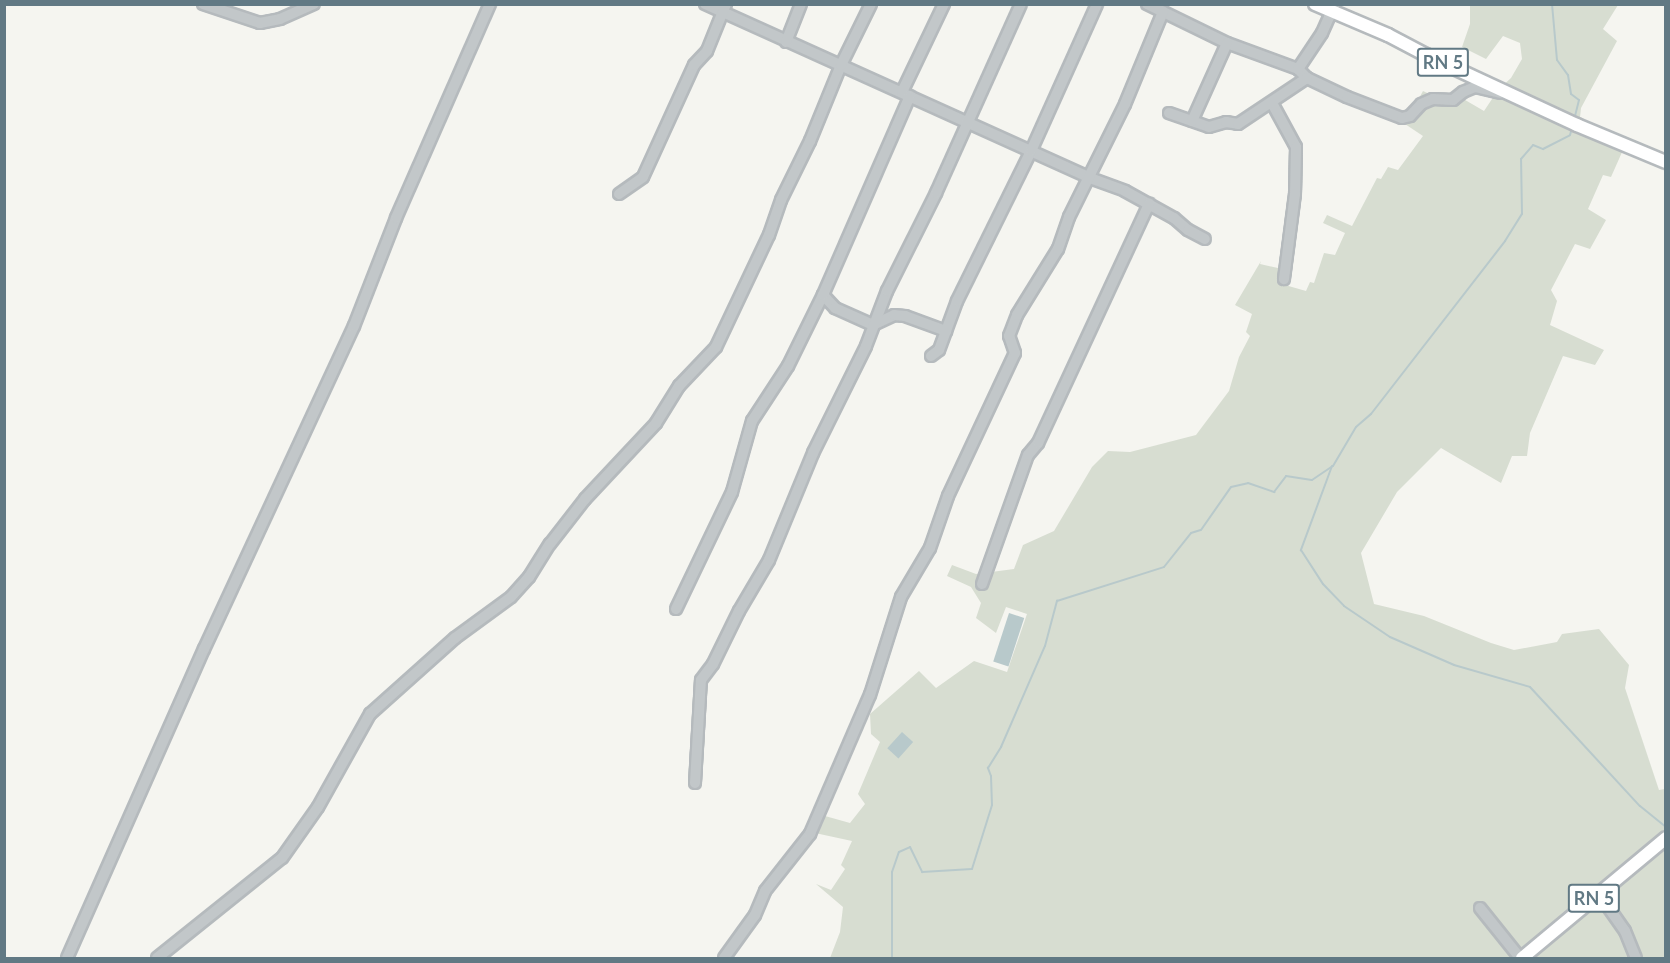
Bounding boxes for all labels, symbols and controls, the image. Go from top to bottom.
road number: RN 5 [1416,47,1470,77]
road number: RN 5 [1567,883,1621,913]

